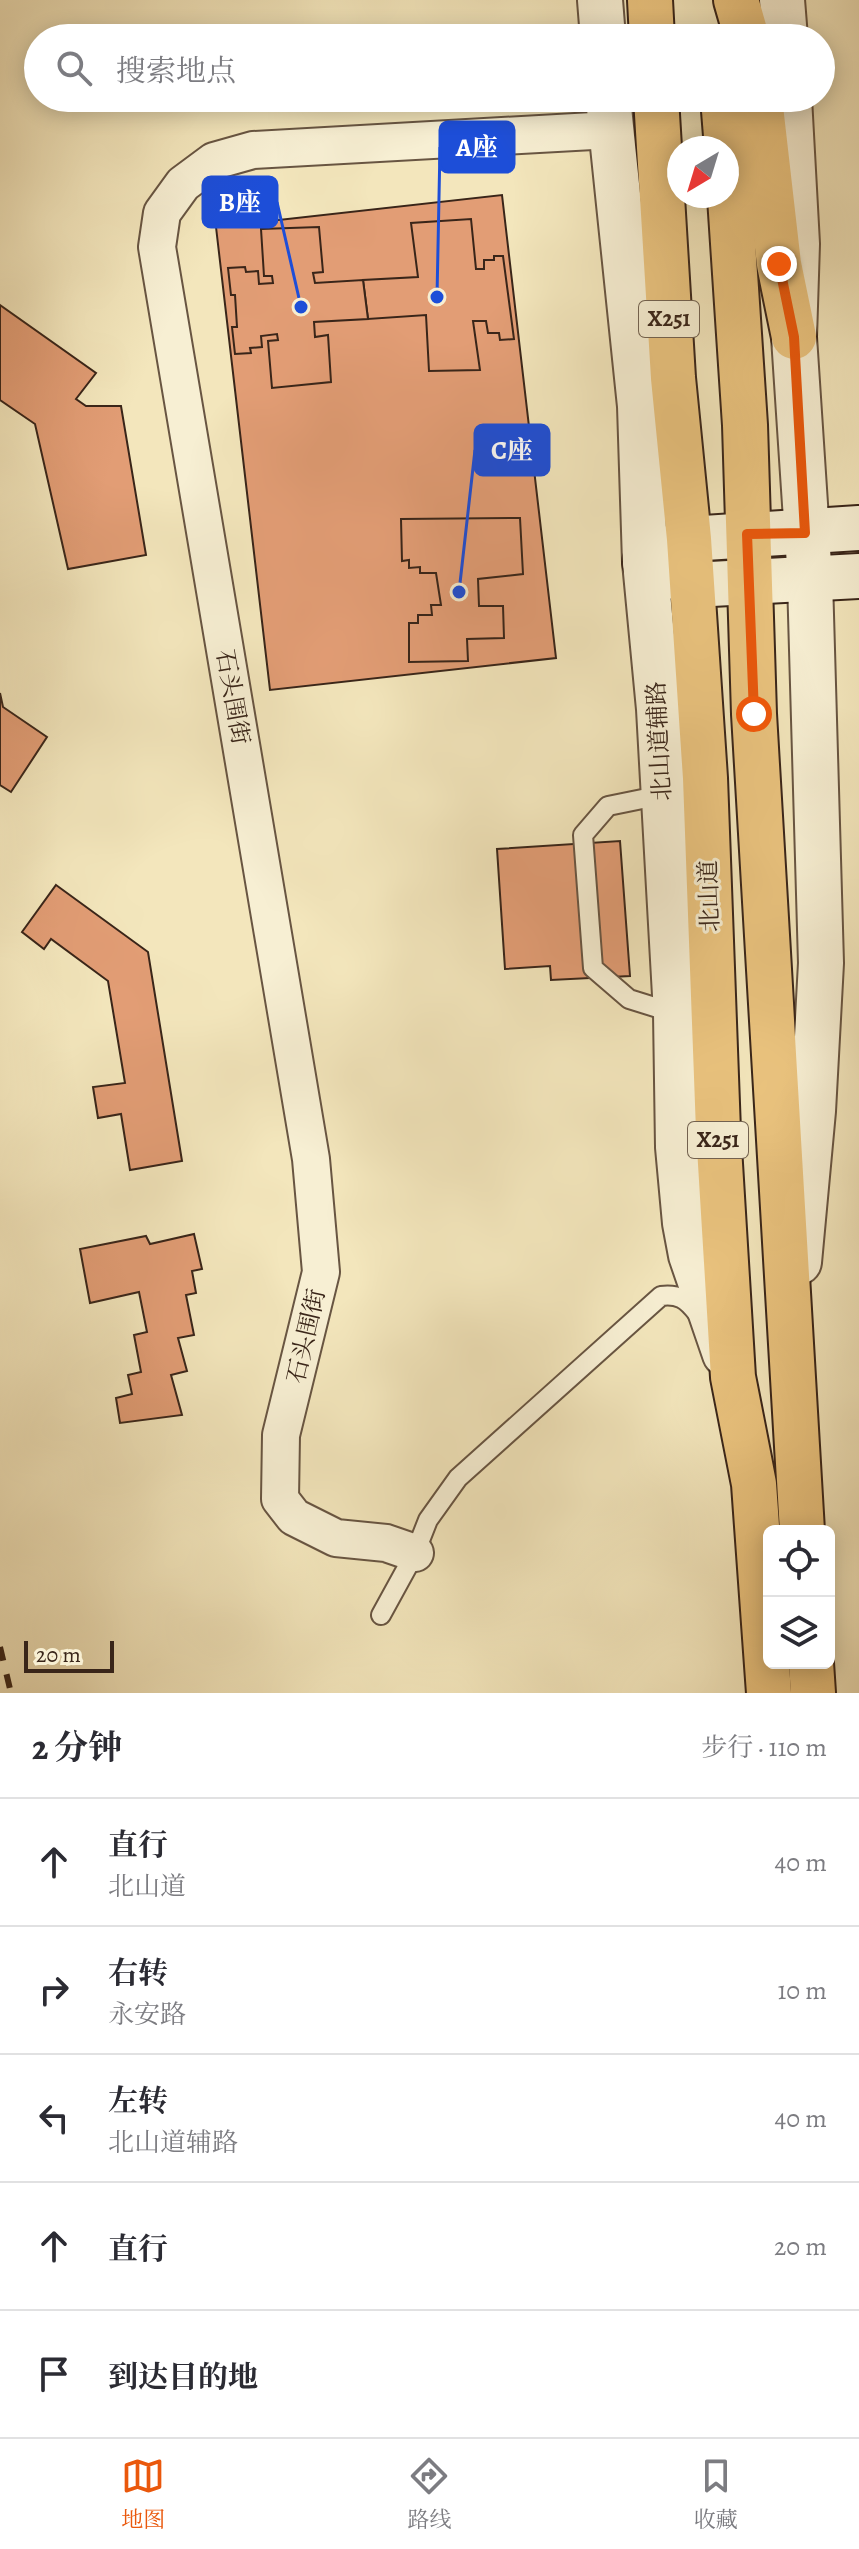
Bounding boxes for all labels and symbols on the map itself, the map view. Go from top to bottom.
callout: A座 [440,122,514,172]
text: A座 [455,130,498,165]
north arrow [667,136,739,208]
callout: B座 [203,177,277,227]
text: B座 [219,185,261,220]
route end [761,246,797,282]
road number: X251 [639,301,699,337]
callout: C座 [475,425,549,475]
text: C座 [491,433,533,468]
street label: 石头围街 [209,647,257,747]
street label: 北山道辅路 [640,680,678,802]
route start [736,696,772,732]
street label: 北山道 [692,859,726,933]
road number: X251 [688,1122,748,1158]
street label: 石头围街 [280,1286,332,1386]
scale bar [24,1637,114,1673]

